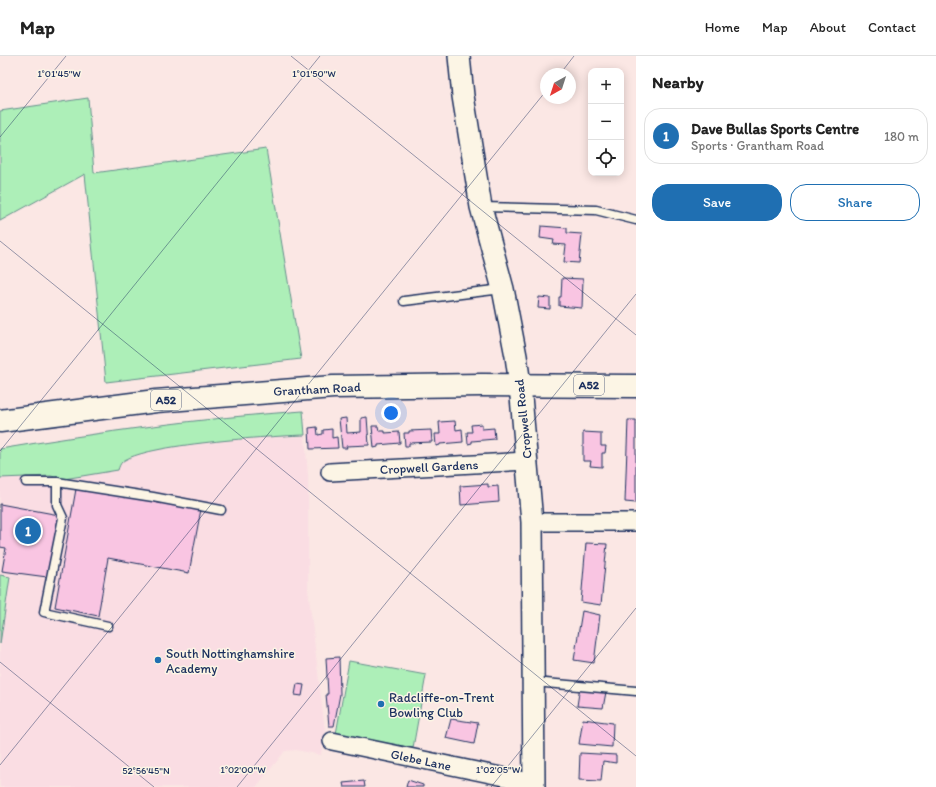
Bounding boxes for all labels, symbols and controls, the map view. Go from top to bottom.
text: Map [20,16,55,39]
text: Home [705,19,740,36]
text: Map [762,19,788,36]
text: About [810,19,846,36]
text: Contact [868,19,916,36]
text: 1°01'45"W [37,67,81,80]
text: 1°01'50"W [292,67,336,80]
north arrow [540,68,576,104]
map controls [588,68,624,176]
button: + [588,68,624,104]
text: Nearby [652,72,704,92]
button: − [588,104,624,140]
text: Dave Bullas Sports Centre [691,120,859,138]
text: 1 [663,129,669,144]
text: 180 m [884,129,919,144]
text: Sports · Grantham Road [691,138,824,153]
button: locate [588,140,624,176]
button: Save [652,184,782,221]
button: Share [790,184,920,221]
road number: A52 [574,375,604,395]
street label: Cropwell Road [511,378,535,460]
street label: Grantham Road [273,379,361,399]
road number: A52 [151,390,181,410]
your location [381,403,401,423]
street label: Cropwell Gardens [379,457,479,477]
pin: 1 [15,516,41,546]
place label: South Nottinghamshire Academy [166,646,295,676]
marker: South Nottinghamshire Academy [153,655,163,665]
place label: Radcliffe-on-Trent Bowling Club [389,690,495,720]
marker: Radcliffe-on-Trent Bowling Club [376,699,386,709]
street label: Glebe Lane [389,746,453,774]
text: 1°02'00"W [220,763,266,776]
text: 1°02'05"W [476,763,521,776]
text: 52°56'45"N [122,764,170,777]

